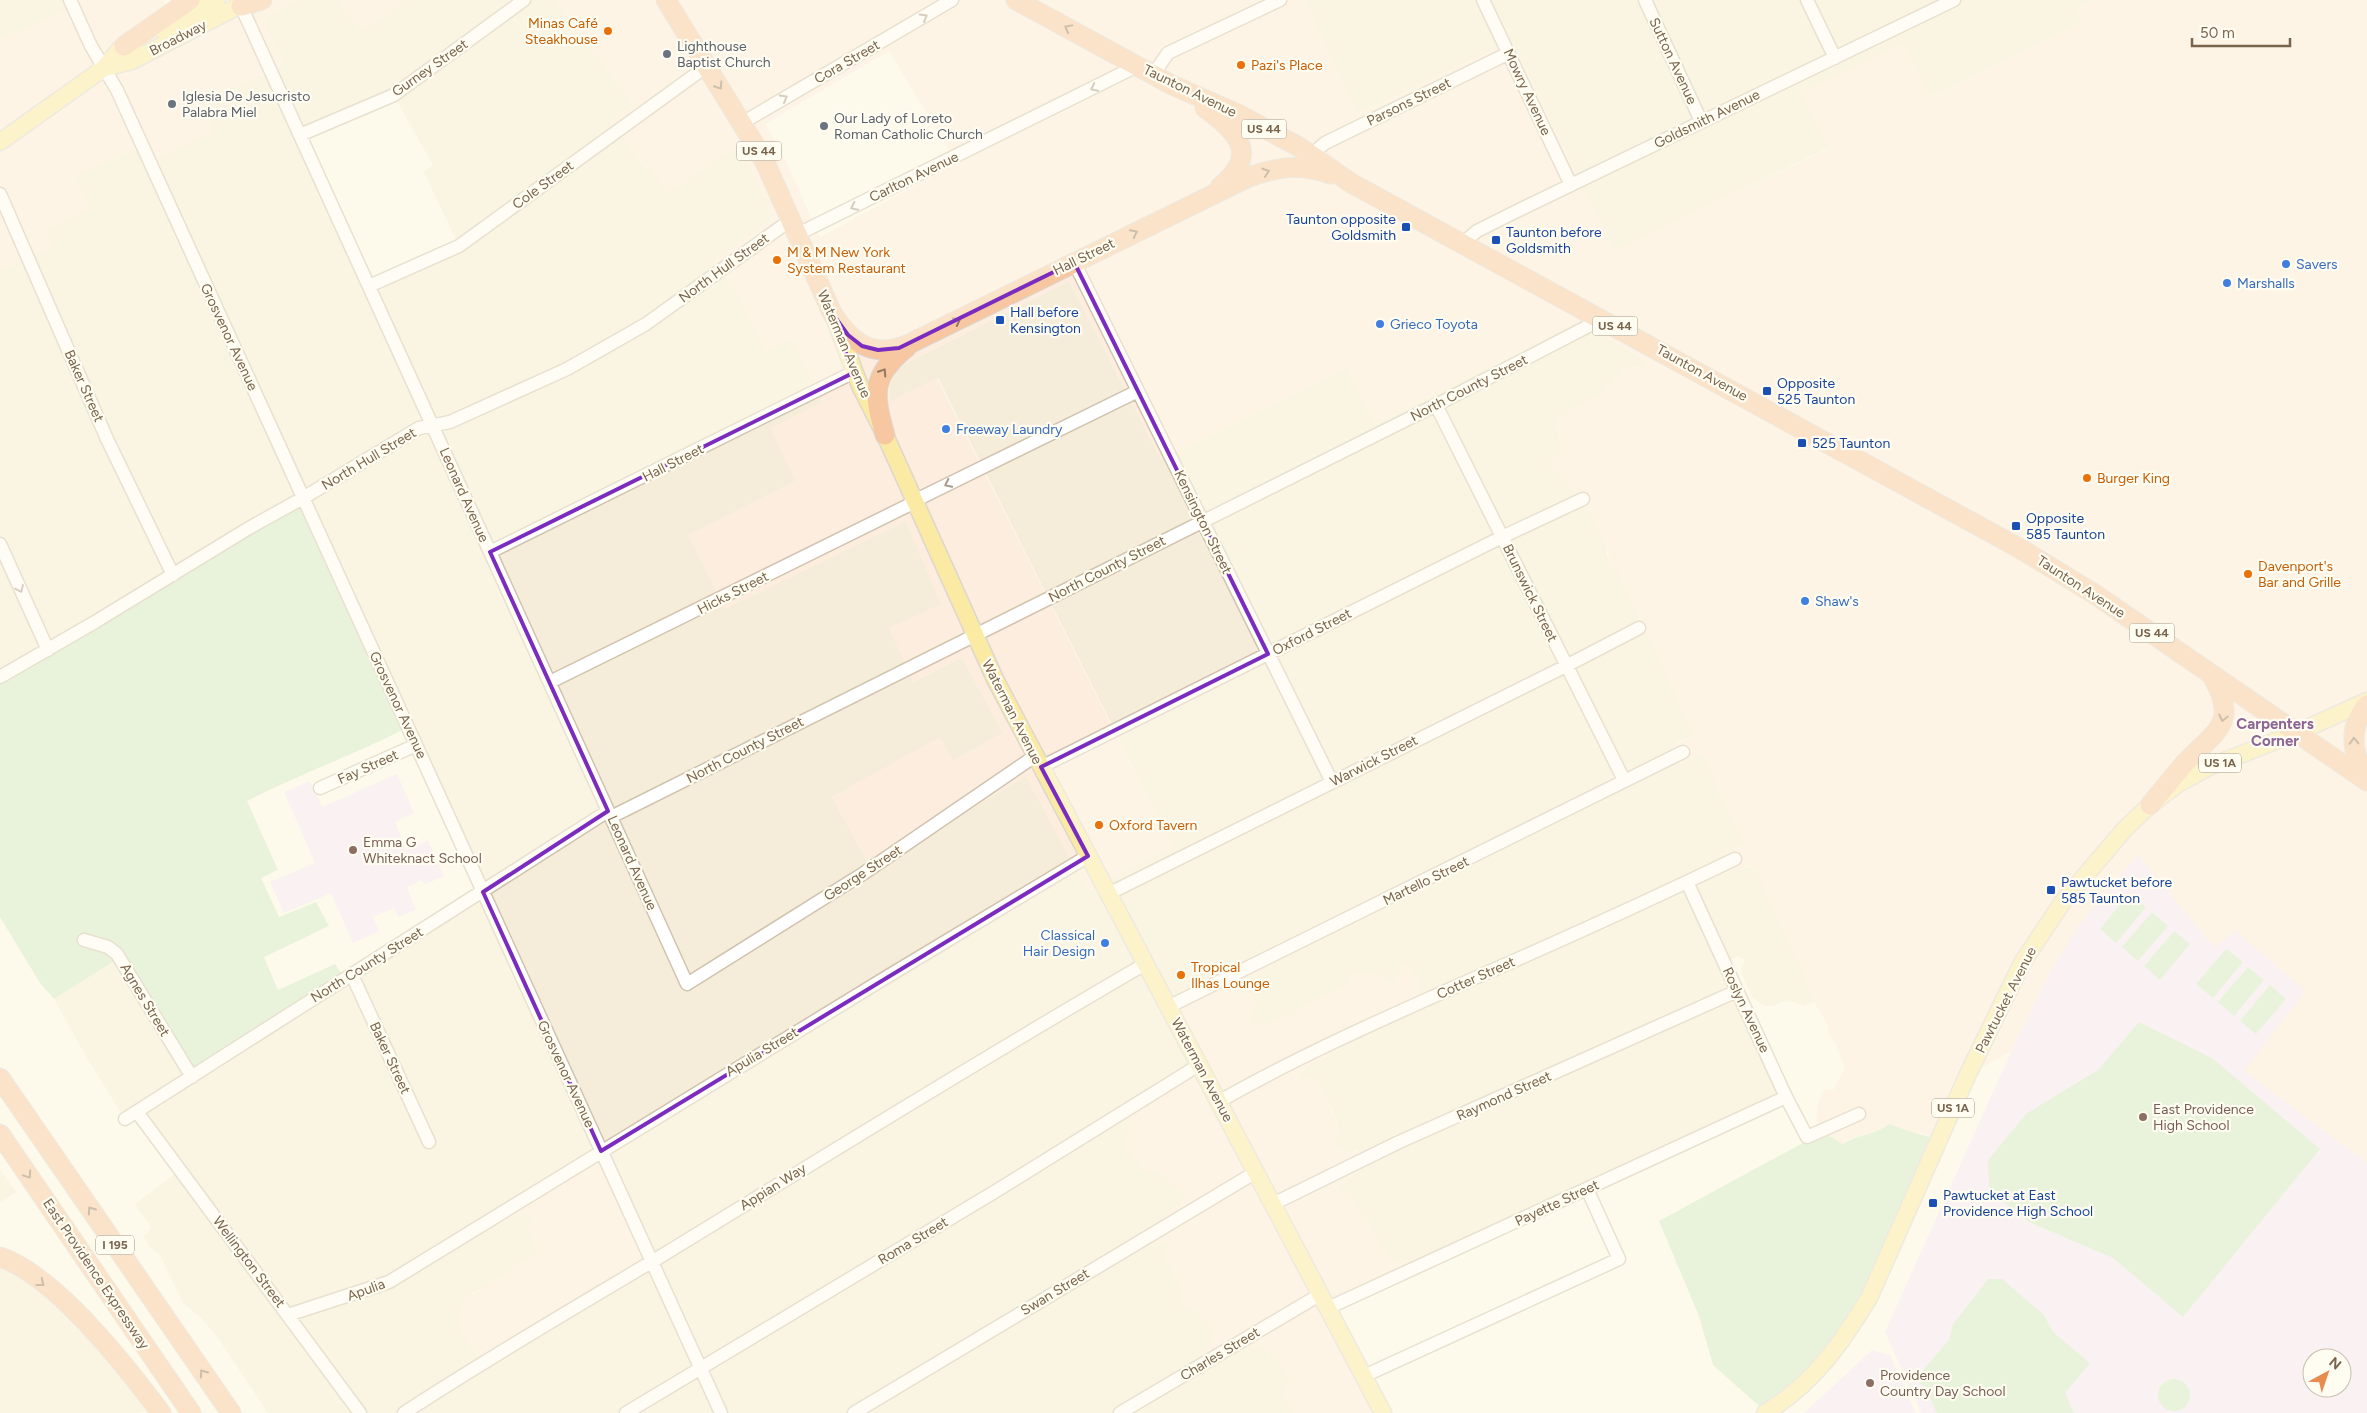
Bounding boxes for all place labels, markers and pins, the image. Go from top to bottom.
place label: Minas Café Steakhouse [525,15,598,48]
marker: Minas Café Steakhouse [602,25,614,37]
place label: Lighthouse Baptist Church [677,38,771,71]
marker: Lighthouse Baptist Church [661,48,673,60]
place label: Pazi's Place [1251,57,1323,74]
marker: Pazi's Place [1235,59,1247,71]
place label: Iglesia De Jesucristo Palabra Miel [182,88,311,121]
marker: Iglesia De Jesucristo Palabra Miel [166,98,178,110]
place label: Our Lady of Loreto Roman Catholic Church [834,110,983,143]
marker: Our Lady of Loreto Roman Catholic Church [818,120,830,132]
place label: Taunton opposite Goldsmith [1286,211,1396,244]
marker: Taunton opposite Goldsmith [1400,221,1412,233]
place label: Taunton before Goldsmith [1506,224,1602,257]
marker: Taunton before Goldsmith [1490,234,1502,246]
place label: M & M New York System Restaurant [787,244,906,277]
marker: M & M New York System Restaurant [771,254,783,266]
place label: Savers [2296,256,2338,273]
marker: Savers [2280,258,2292,270]
place label: Marshalls [2237,275,2295,292]
marker: Marshalls [2221,277,2233,289]
place label: Hall before Kensington [1010,304,1081,337]
marker: Hall before Kensington [994,314,1006,326]
place label: Grieco Toyota [1390,316,1478,333]
marker: Grieco Toyota [1374,318,1386,330]
place label: Opposite 525 Taunton [1777,375,1855,408]
marker: Opposite 525 Taunton [1761,385,1773,397]
place label: Freeway Laundry [956,421,1063,438]
marker: Freeway Laundry [940,423,952,435]
place label: 525 Taunton [1812,435,1890,452]
marker: 525 Taunton [1796,437,1808,449]
place label: Burger King [2097,470,2170,487]
marker: Burger King [2081,472,2093,484]
place label: Opposite 585 Taunton [2026,510,2105,543]
marker: Opposite 585 Taunton [2010,520,2022,532]
place label: Davenport's Bar and Grille [2258,558,2341,591]
marker: Davenport's Bar and Grille [2242,568,2254,580]
place label: Shaw's [1815,593,1859,610]
marker: Shaw's [1799,595,1811,607]
place label: Oxford Tavern [1109,817,1198,834]
marker: Oxford Tavern [1093,819,1105,831]
place label: Emma G Whiteknact School [363,834,482,867]
marker: Emma G Whiteknact School [347,844,359,856]
place label: Pawtucket before 585 Taunton [2061,874,2173,907]
marker: Pawtucket before 585 Taunton [2045,884,2057,896]
place label: Classical Hair Design [1023,927,1095,960]
marker: Classical Hair Design [1099,937,1111,949]
place label: Tropical Ilhas Lounge [1191,959,1270,992]
marker: Tropical Ilhas Lounge [1175,969,1187,981]
place label: East Providence High School [2153,1101,2254,1134]
marker: East Providence High School [2137,1111,2149,1123]
place label: Pawtucket at East Providence High School [1943,1187,2093,1220]
marker: Pawtucket at East Providence High School [1927,1197,1939,1209]
place label: Providence Country Day School [1880,1367,2005,1400]
marker: Providence Country Day School [1864,1377,1876,1389]

